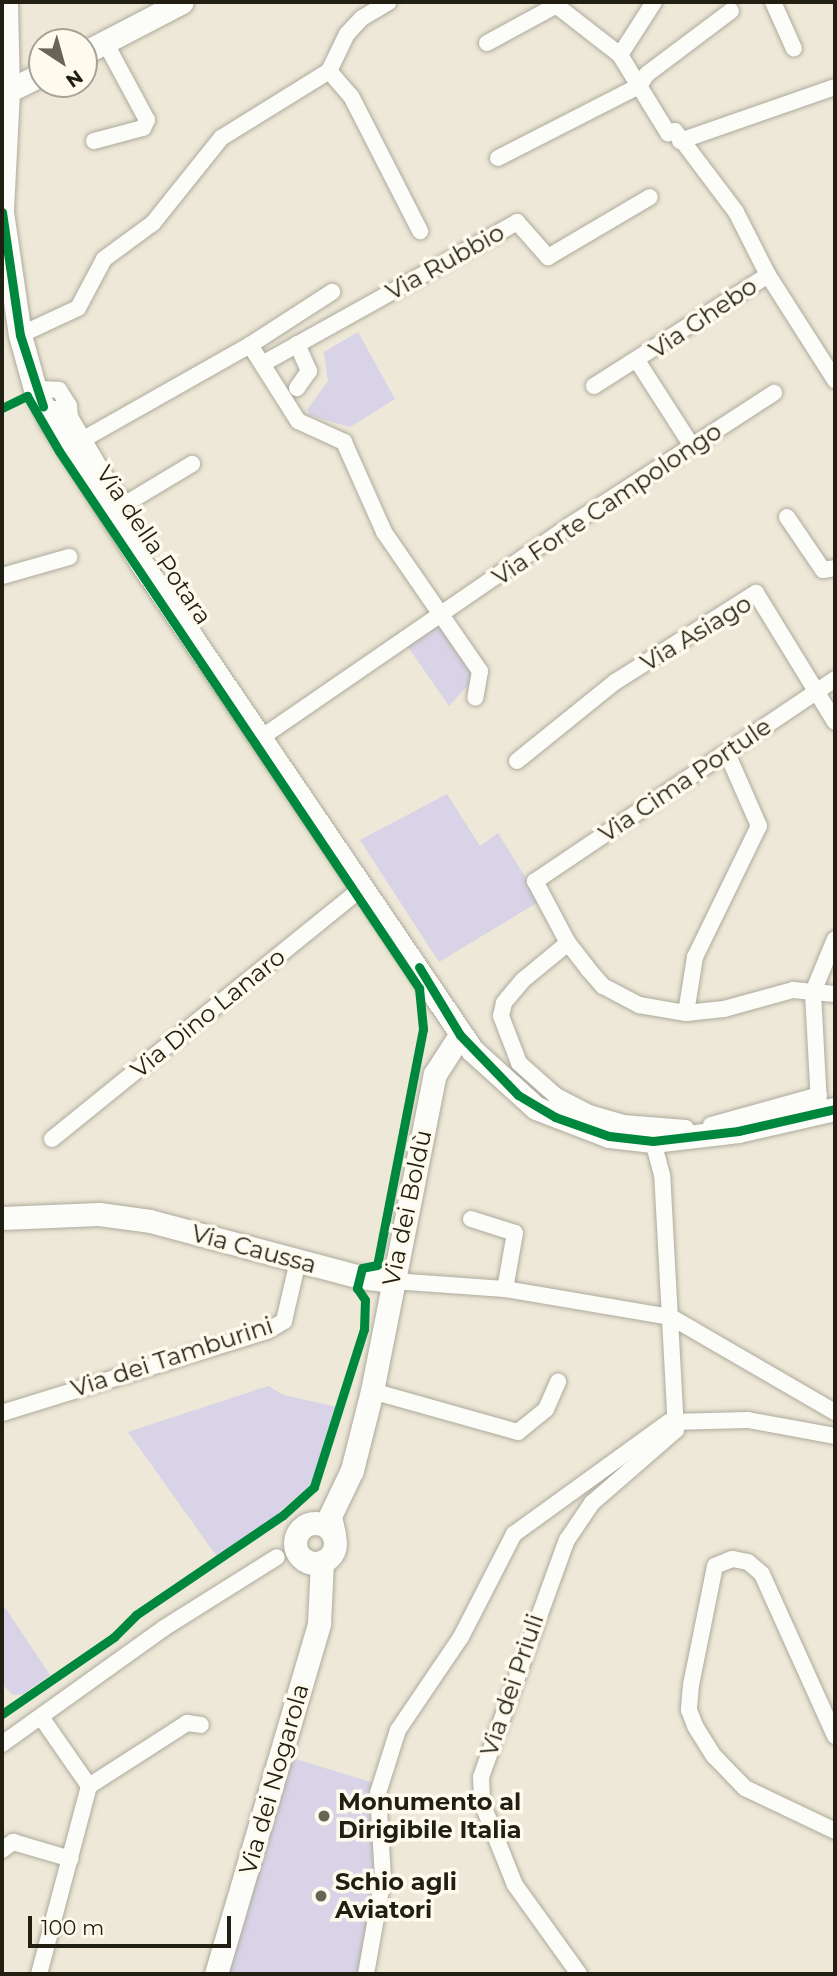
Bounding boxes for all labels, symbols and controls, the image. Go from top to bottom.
north arrow [28,28,98,98]
text: N [61,65,87,93]
street label: Via Rubbio [381,218,509,306]
street label: Via Ghebo [644,271,762,365]
street label: Via Forte Campolongo [487,417,727,591]
street label: Via della Potara [90,460,218,630]
street label: Via Asiago [635,589,757,677]
street label: Via Cima Portule [593,712,777,848]
street label: Via Dino Lanaro [125,942,291,1084]
street label: Via dei Boldù [376,1127,438,1289]
street label: Via Caussa [188,1219,320,1279]
street label: Via dei Tamburini [67,1311,277,1403]
street label: Via dei Priuli [474,1610,550,1760]
street label: Via dei Nogarola [233,1680,315,1878]
place label: Monumento al Dirigibile Italia [338,1788,521,1844]
marker: Monumento al Dirigibile Italia [316,1808,332,1824]
place label: Schio agli Aviatori [335,1868,457,1924]
marker: Schio agli Aviatori [313,1888,329,1904]
scale bar [32,1902,234,1946]
text: 100 m [41,1915,104,1940]

